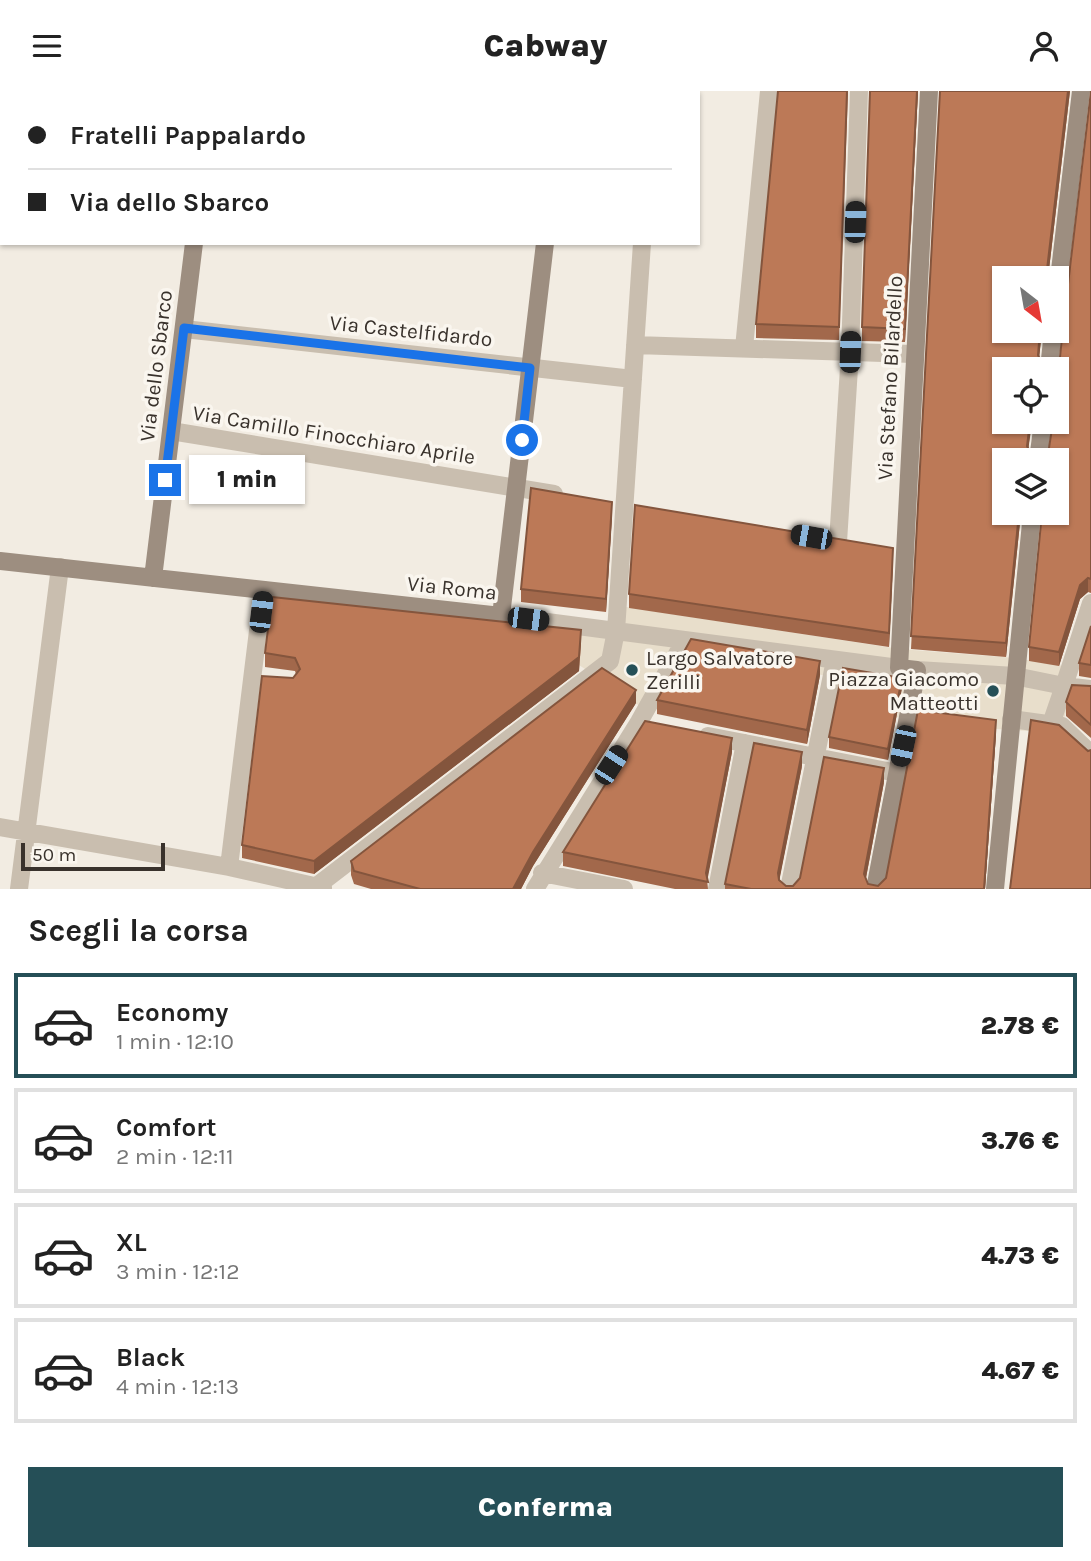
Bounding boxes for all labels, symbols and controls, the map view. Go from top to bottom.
icon: menu [28,27,66,65]
text: Cabway [484,27,607,64]
icon: person [1025,27,1063,65]
text: Fratelli Pappalardo [70,120,306,151]
text: Via dello Sbarco [70,187,269,218]
car [844,201,867,243]
north arrow [992,266,1069,343]
map controls [992,266,1069,525]
street label: Via Stefano Bilardello [873,275,907,481]
street label: Via dello Sbarco [135,289,177,443]
street label: Via Castelfidardo [328,311,494,351]
car [839,331,862,373]
button: locate [992,357,1069,434]
street label: Via Camillo Finocchiaro Aprile [191,401,477,469]
route start [506,424,538,456]
button: layers [992,448,1069,525]
callout: 1 min [190,455,305,505]
route end [149,464,181,496]
text: 1 min [217,466,277,493]
car [789,523,834,551]
street label: Via Roma [406,571,498,605]
car [249,590,274,634]
car [506,606,551,632]
place label: Largo Salvatore Zerilli [646,646,793,694]
marker: Largo Salvatore Zerilli [624,662,640,678]
place label: Piazza Giacomo Matteotti [828,667,979,715]
marker: Piazza Giacomo Matteotti [985,683,1001,699]
car [889,723,918,769]
car [591,742,632,788]
scale bar [21,840,164,872]
text: 50 m [32,844,76,866]
text: Scegli la corsa [28,912,249,949]
icon: car [32,994,95,1057]
text: Economy [116,997,228,1028]
text: 2.78 € [981,1010,1059,1041]
text: 1 min · 12:10 [116,1028,234,1055]
icon: car [32,1109,95,1172]
text: Comfort [116,1112,217,1143]
text: 3.76 € [981,1125,1059,1156]
text: 2 min · 12:11 [116,1143,234,1170]
icon: car [32,1224,95,1287]
text: XL [116,1227,147,1258]
text: 4.73 € [981,1240,1059,1271]
text: 3 min · 12:12 [116,1258,240,1285]
icon: car [32,1339,95,1402]
text: Black [116,1342,185,1373]
text: 4.67 € [981,1355,1059,1386]
text: 4 min · 12:13 [116,1373,239,1400]
button: Conferma [28,1467,1063,1547]

